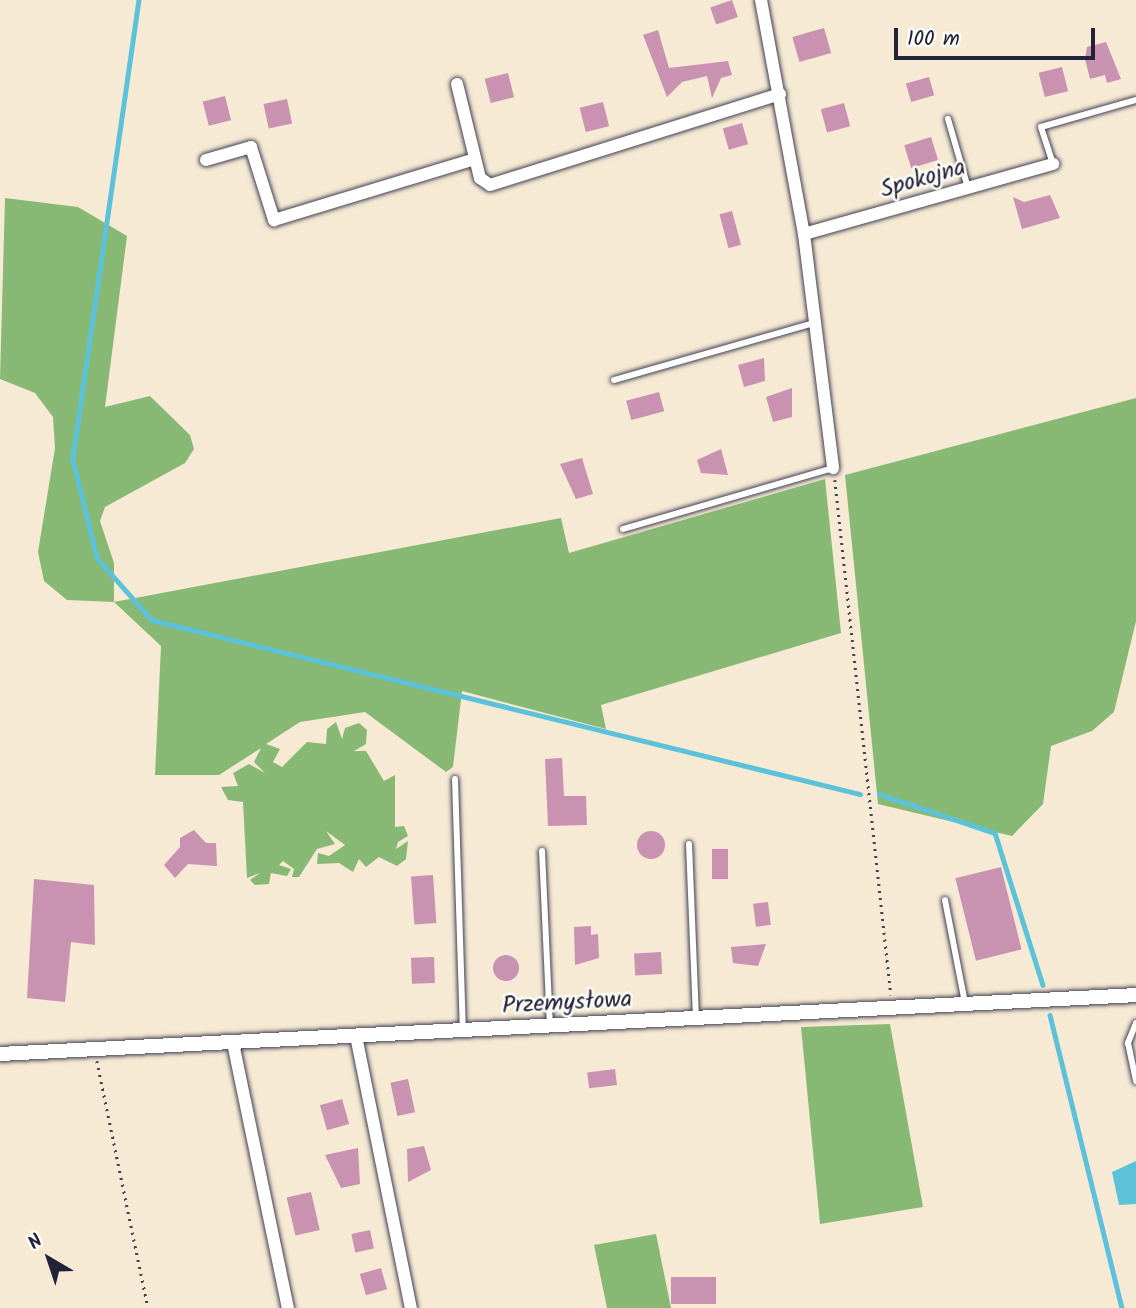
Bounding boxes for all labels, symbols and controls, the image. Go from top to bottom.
scale bar [898,14,1099,58]
text: 100 m [907,23,960,56]
street label: Spokojna [877,153,969,205]
street label: Przemysłowa [501,985,633,1021]
north arrow [14,1224,84,1294]
text: N [22,1227,50,1258]

